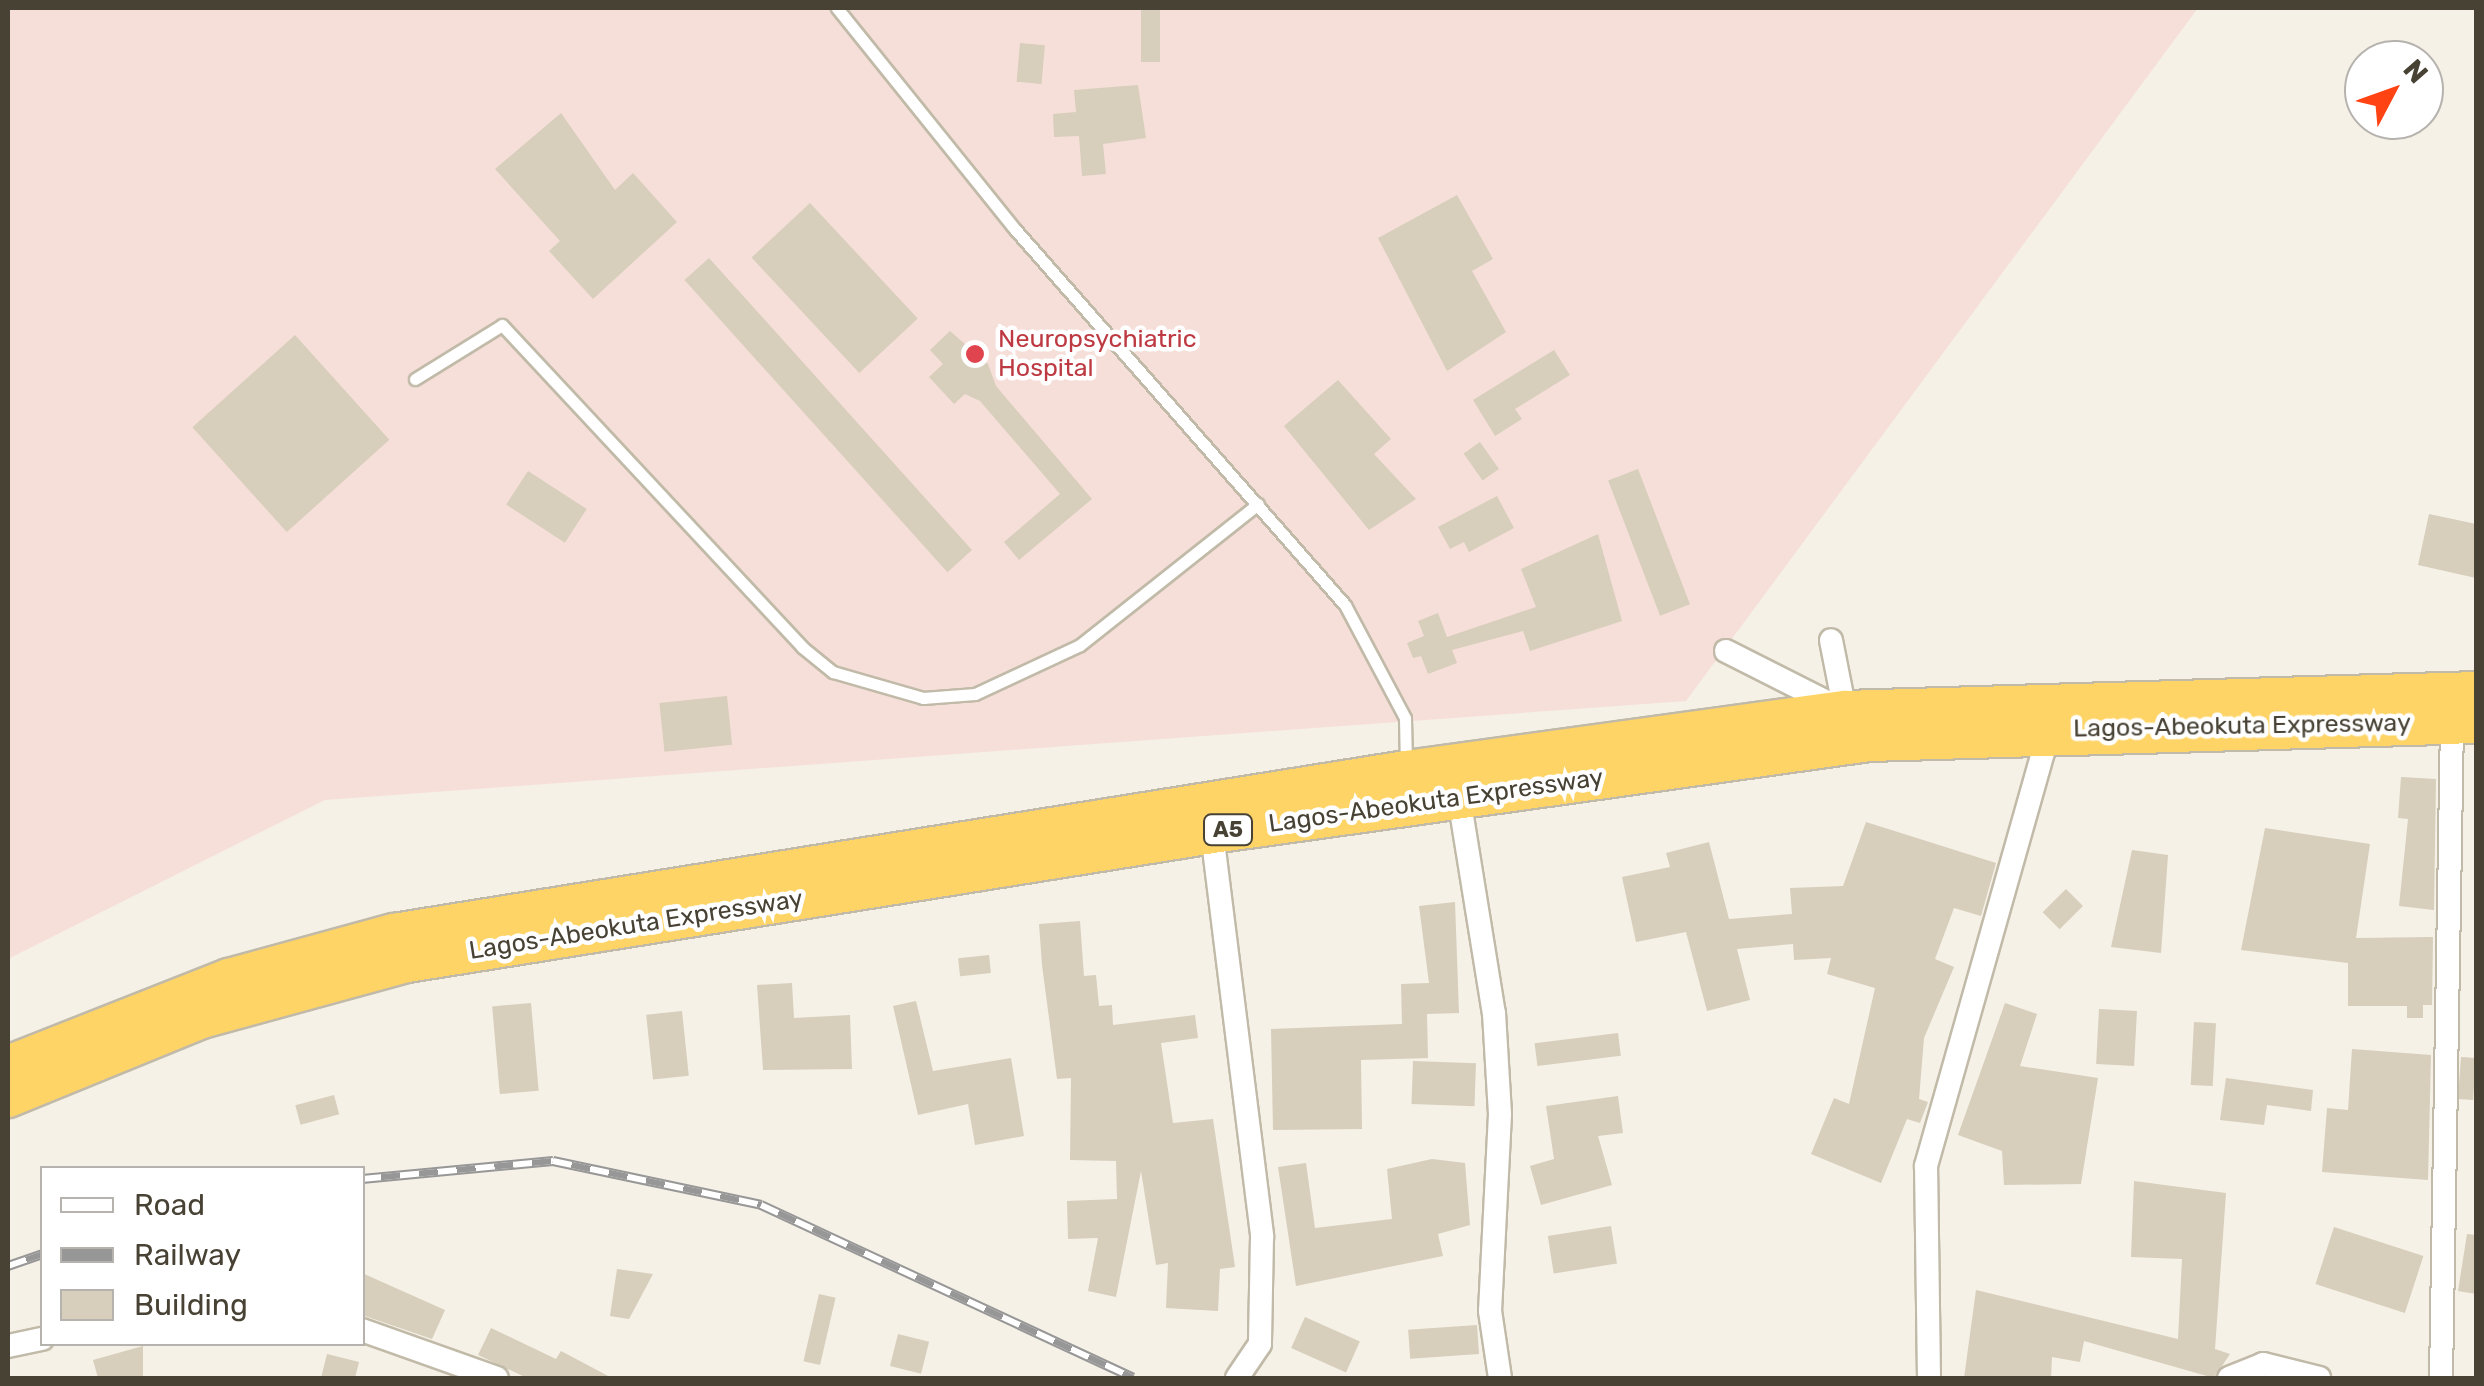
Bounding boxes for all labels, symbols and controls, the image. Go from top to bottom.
north arrow [2344,40,2444,140]
text: N [2396,53,2435,90]
place label: Neuropsychiatric Hospital [998,325,1196,384]
marker: Neuropsychiatric Hospital [962,341,988,367]
street label: Lagos-Abeokuta Expressway [2073,708,2411,744]
street label: Lagos-Abeokuta Expressway [1267,763,1605,839]
road number: A5 [1203,813,1253,847]
street label: Lagos-Abeokuta Expressway [467,884,805,966]
legend [40,1166,365,1346]
text: Road [134,1187,205,1223]
text: Railway [134,1237,241,1273]
text: Building [134,1287,248,1323]

